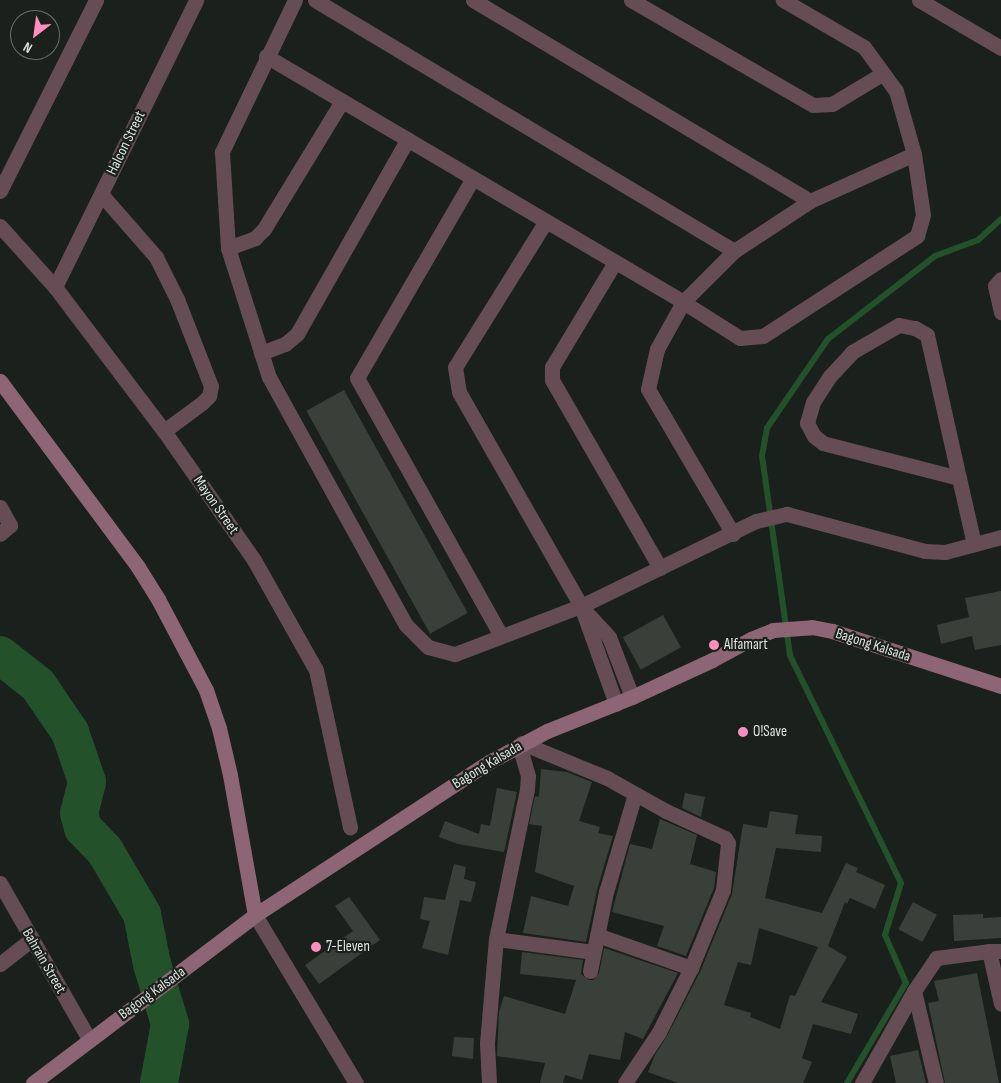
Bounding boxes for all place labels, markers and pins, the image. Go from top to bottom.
place label: Alfamart [724,636,768,654]
marker: Alfamart [708,639,720,651]
place label: O!Save [753,723,787,741]
marker: O!Save [737,726,749,738]
place label: 7-Eleven [326,938,370,956]
marker: 7-Eleven [310,941,322,953]

